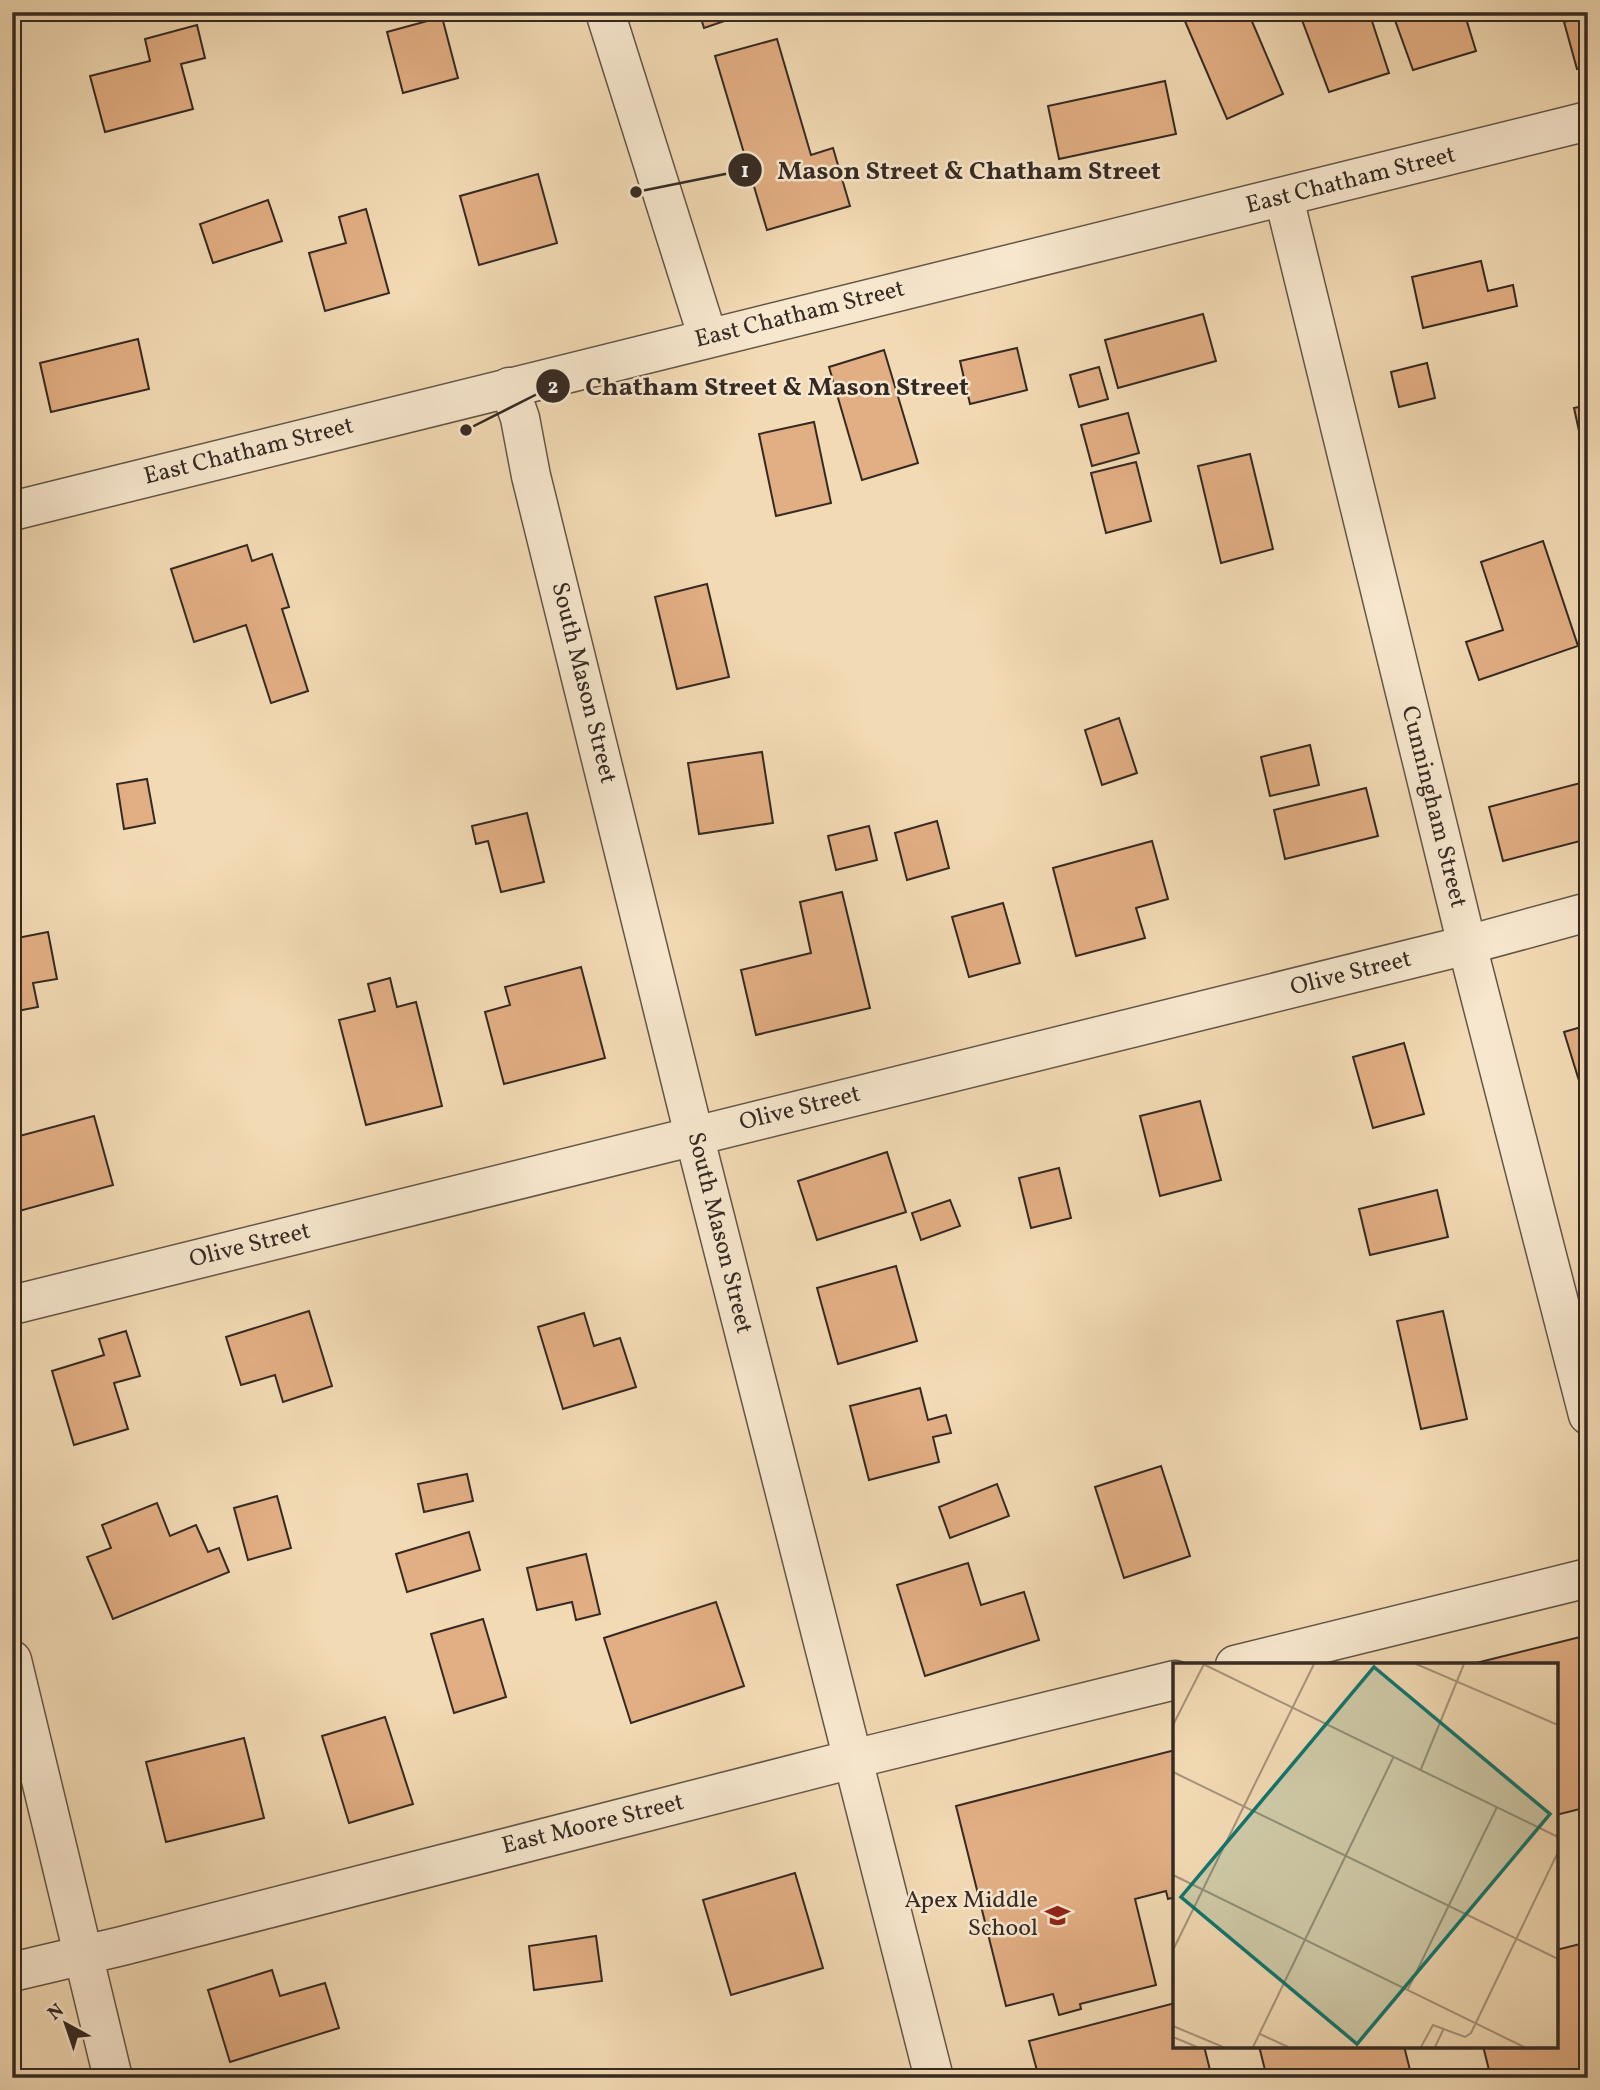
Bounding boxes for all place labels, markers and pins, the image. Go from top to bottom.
callout: Mason Street & Chatham Street [728,146,1175,193]
callout: Chatham Street & Mason Street [536,363,983,410]
place label: Apex Middle School [904,1884,1038,1946]
school or university icon: Apex Middle School [1044,1901,1072,1929]

